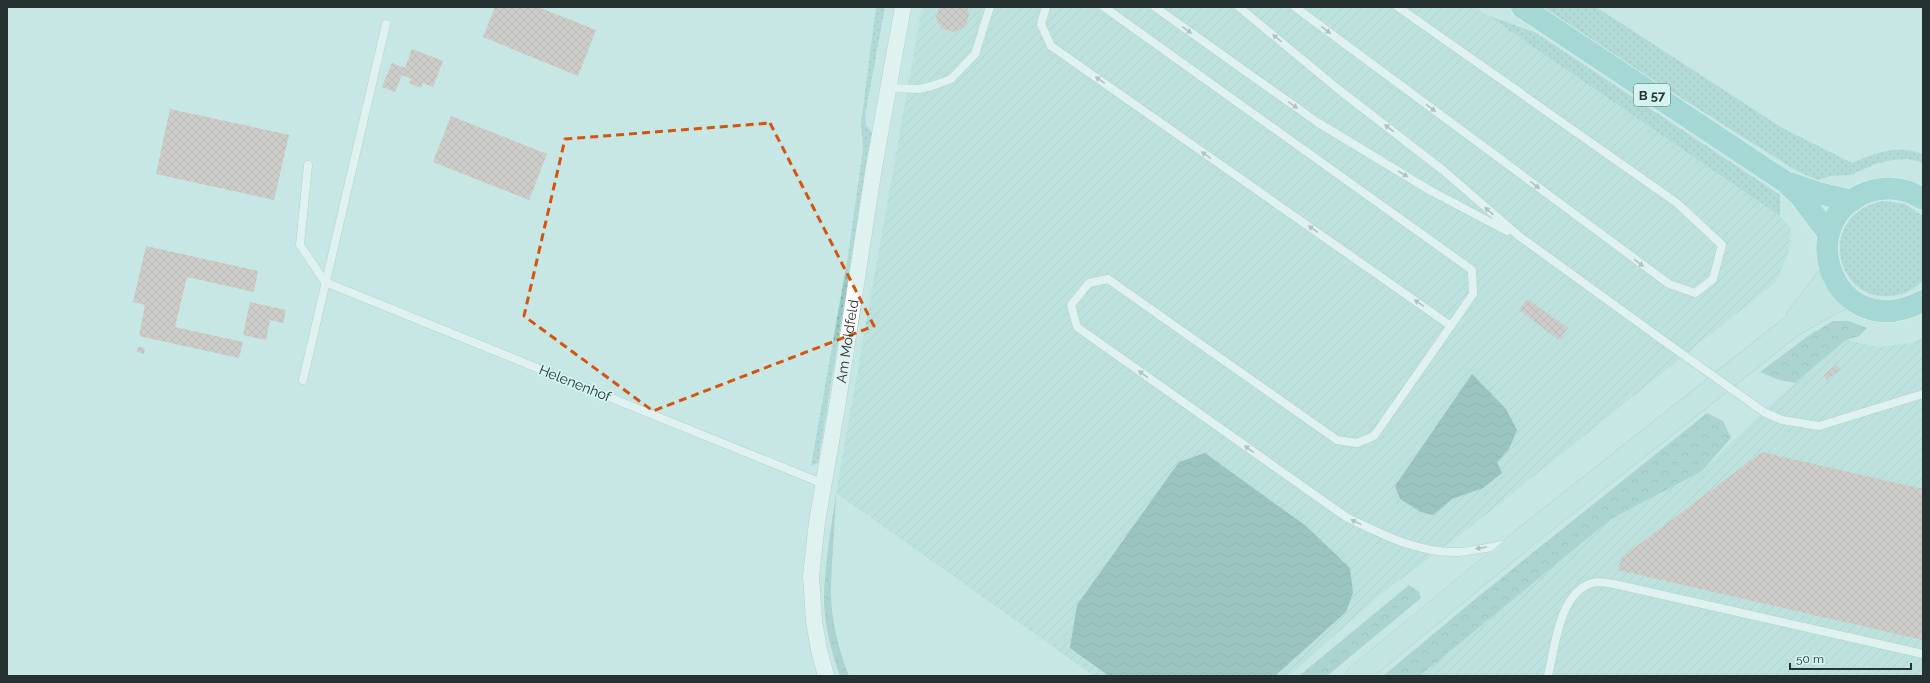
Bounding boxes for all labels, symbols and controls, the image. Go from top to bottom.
one-way arrow [1181,26,1192,34]
one-way arrow [1321,26,1332,34]
one-way arrow [1271,34,1282,43]
one-way arrow [1094,76,1105,84]
road number: B 57 [1634,84,1670,106]
one-way arrow [1287,101,1298,109]
one-way arrow [1425,104,1436,112]
one-way arrow [1383,124,1394,132]
one-way arrow [1201,151,1211,159]
one-way arrow [1398,170,1408,178]
one-way arrow [1530,181,1540,189]
one-way arrow [1484,206,1495,215]
one-way arrow [1308,225,1318,233]
one-way arrow [1634,259,1645,267]
street label: Am Moldfeld [833,299,861,384]
one-way arrow [1414,299,1425,307]
street label: Helenenhof [537,361,615,405]
one-way arrow [1138,370,1148,378]
one-way arrow [1243,445,1254,453]
one-way arrow [1351,519,1362,525]
one-way arrow [1475,545,1487,551]
scale bar [1790,645,1911,671]
text: 50 m [1796,652,1824,666]

